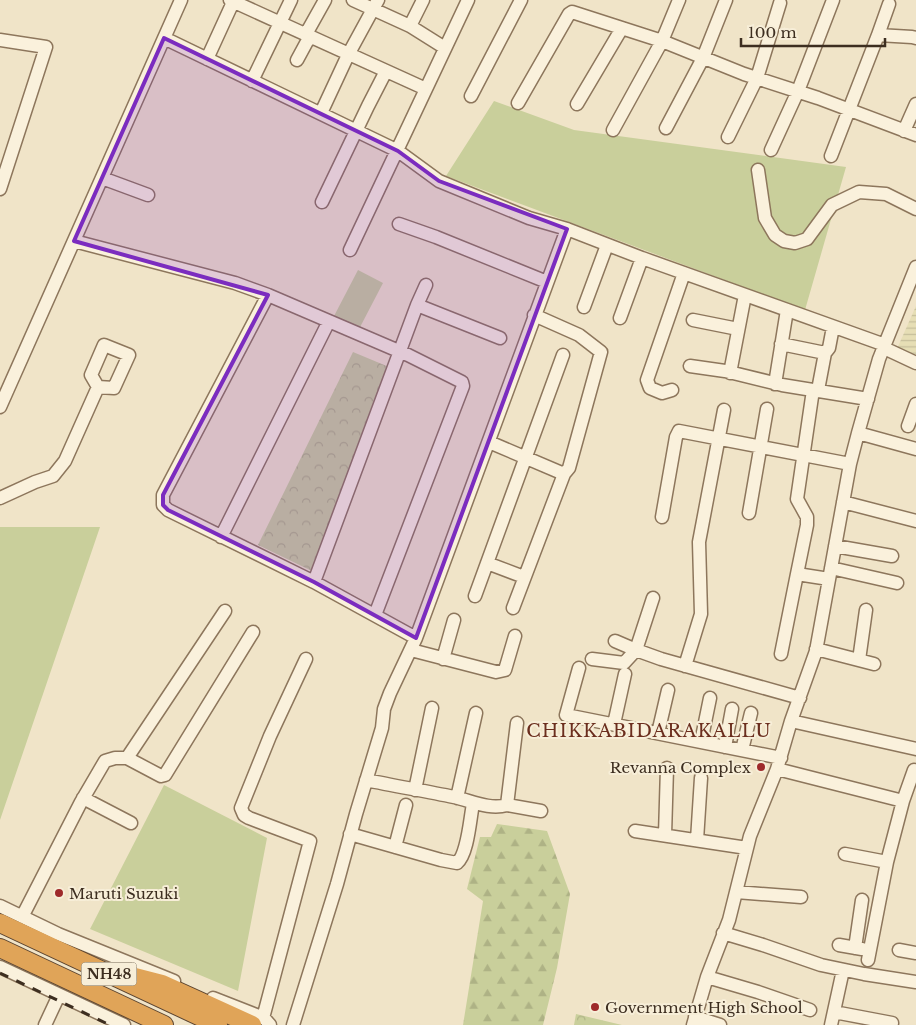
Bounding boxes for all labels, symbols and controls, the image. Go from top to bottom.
scale bar [741,15,885,47]
text: 100 m [748,23,797,42]
district label: CHIKKABIDARAKALLU [526,720,772,742]
place label: Revanna Complex [610,758,751,777]
marker: Revanna Complex [755,761,767,773]
place label: Maruti Suzuki [69,884,178,903]
marker: Maruti Suzuki [53,887,65,899]
road number: NH48 [82,962,136,986]
place label: Government High School [605,998,803,1017]
marker: Government High School [589,1001,601,1013]

